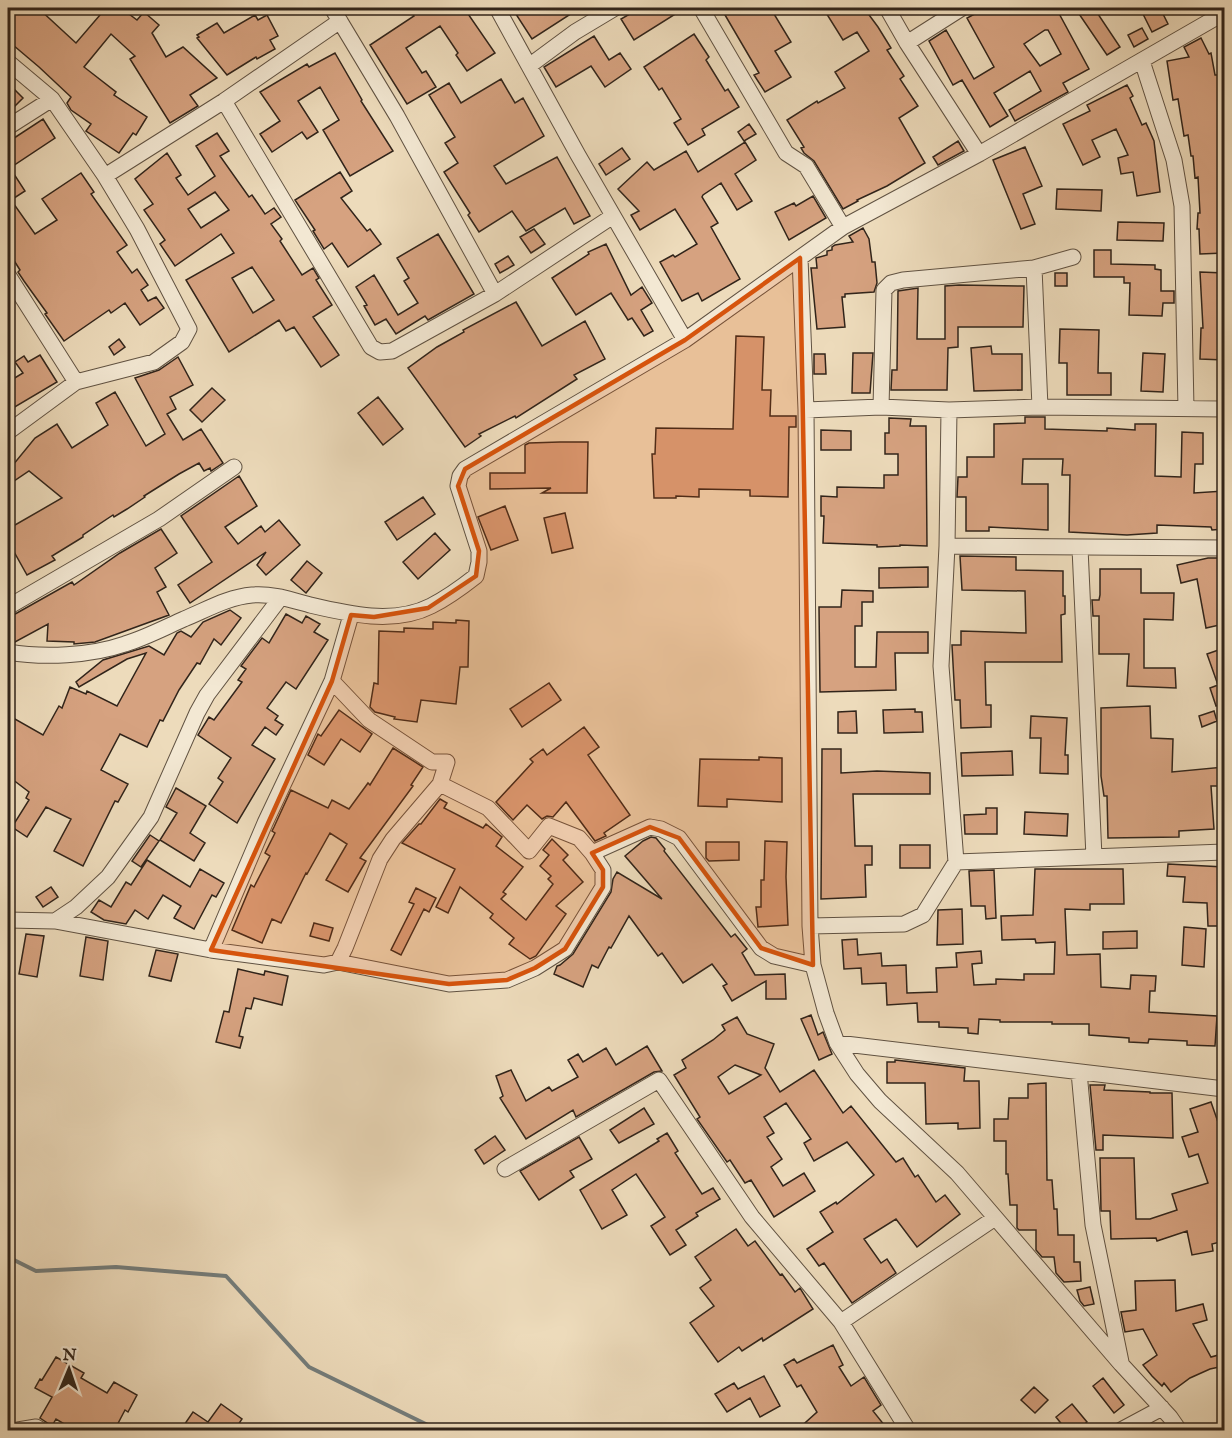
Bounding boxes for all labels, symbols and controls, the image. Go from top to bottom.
north arrow [39,1339,99,1399]
text: N [61,1346,77,1366]

